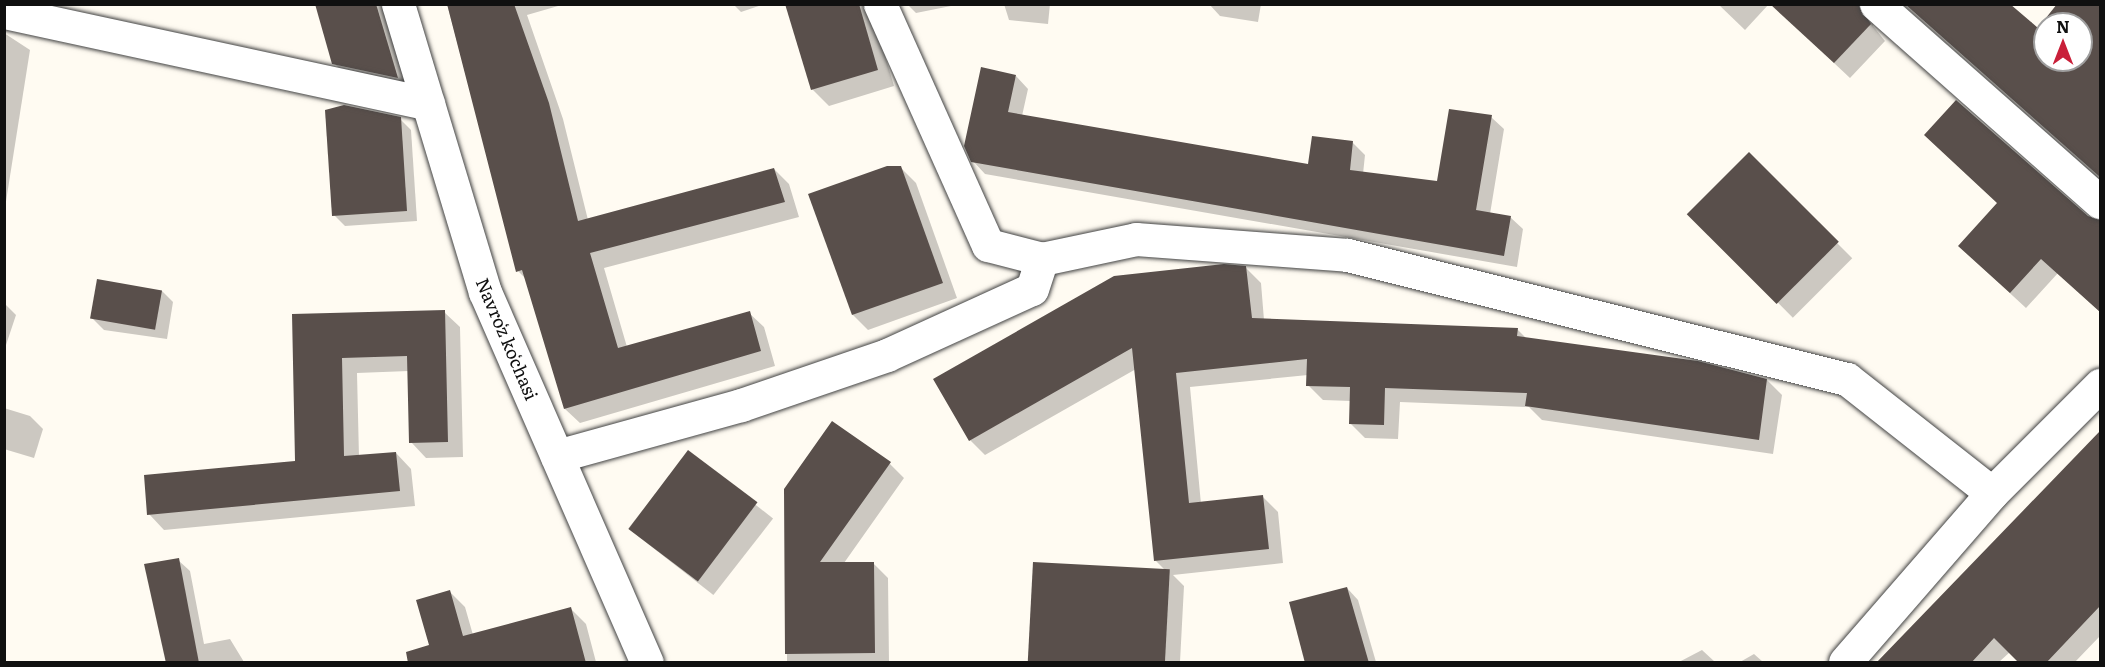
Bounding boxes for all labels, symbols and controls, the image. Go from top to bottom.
north arrow [2033,12,2093,72]
text: N [2056,14,2070,38]
street label: Navroʻz koʻchasi [472,275,542,403]

